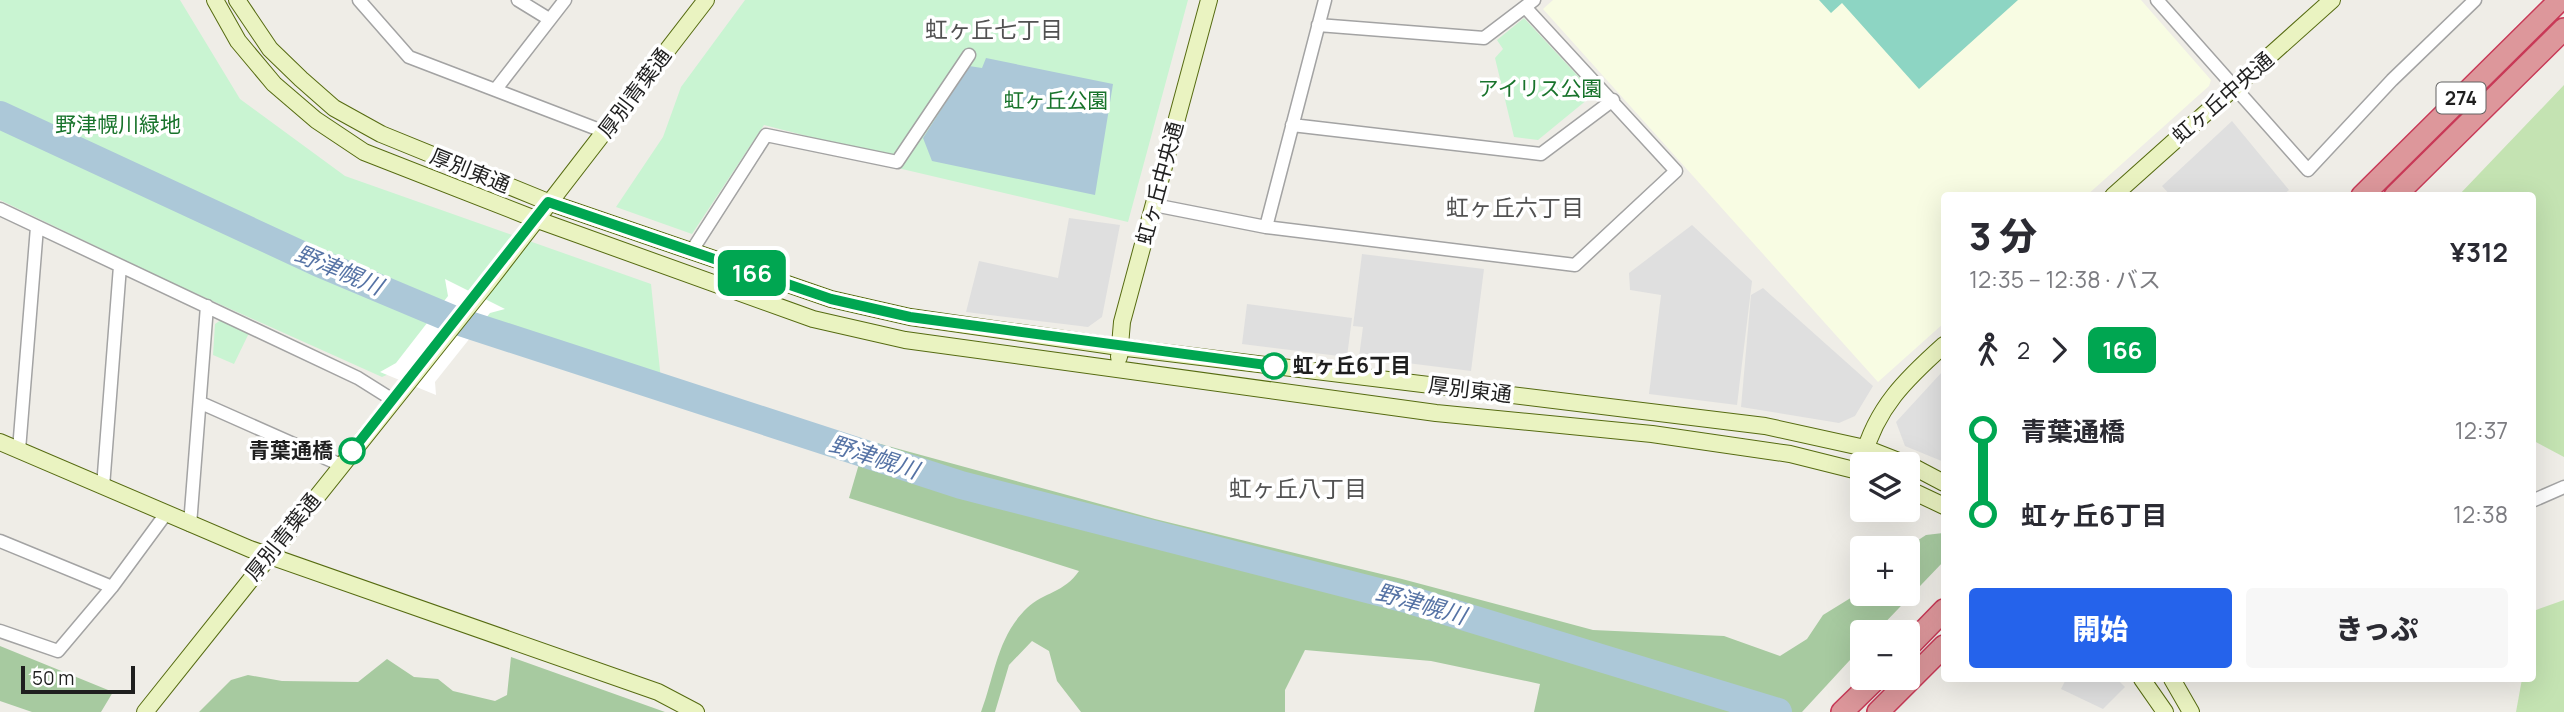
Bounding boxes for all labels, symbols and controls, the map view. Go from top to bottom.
district label: 虹ヶ丘七丁目 [925,13,1063,45]
street label: 厚別青葉通 [591,42,677,143]
street label: 虹ヶ丘中央通 [2166,45,2279,149]
park label: アイリス公園 [1478,74,1602,102]
road number: 274 [2436,82,2486,114]
park label: 虹ヶ丘公園 [1004,86,1109,114]
park label: 野津幌川緑地 [55,110,181,138]
street label: 虹ヶ丘中央通 [1129,118,1189,247]
street label: 厚別東通 [426,141,515,199]
district label: 虹ヶ丘六丁目 [1446,191,1584,223]
text: 3 分 [1969,209,2037,261]
text: ¥312 [2450,234,2508,270]
water label: 野津幌川 [291,236,391,303]
line badge: 166 [712,250,792,296]
text: 166 [732,256,772,289]
text: 12:35 – 12:38 · バス [1969,263,2161,295]
icon: walk [1969,331,2007,369]
icon: forward [2040,331,2078,369]
text: 166 [2102,333,2142,366]
text: 2 [2017,334,2030,366]
place label: 虹ヶ丘6丁目 [1293,351,1411,379]
marker: 虹ヶ丘6丁目 [1261,353,1287,379]
street label: 厚別東通 [1427,370,1514,408]
text: 青葉通橋 [2021,413,2125,449]
text: 12:37 [2455,414,2508,446]
water label: 野津幌川 [826,427,926,486]
place label: 青葉通橋 [249,436,333,464]
marker: 青葉通橋 [339,438,365,464]
map controls [1850,452,1920,690]
button: layers [1850,452,1920,522]
district label: 虹ヶ丘八丁目 [1229,472,1367,504]
street label: 厚別青葉通 [238,487,326,586]
text: 虹ヶ丘6丁目 [2021,497,2167,533]
text: 12:38 [2453,498,2508,530]
button: + [1850,536,1920,606]
water label: 野津幌川 [1373,575,1473,632]
button: 開始 [1969,588,2232,668]
button: きっぷ [2246,588,2508,668]
button: − [1850,620,1920,690]
scale bar [21,663,135,695]
text: 50 m [32,665,74,691]

